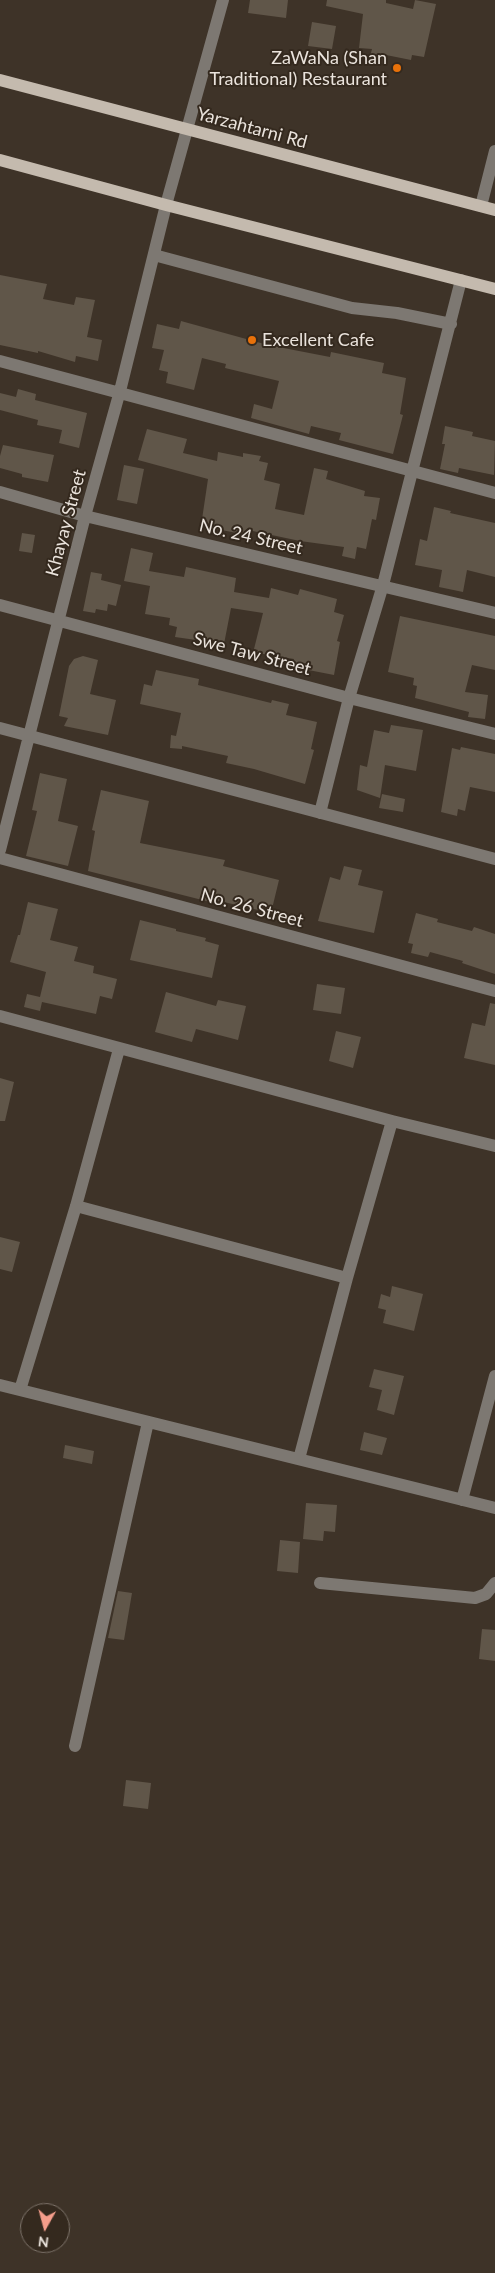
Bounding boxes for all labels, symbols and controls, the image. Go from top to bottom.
place label: ZaWaNa (Shan Traditional) Restaurant [210,47,387,90]
marker: ZaWaNa (Shan Traditional) Restaurant [391,62,403,74]
street label: Yarzahtarni Rd [194,103,310,153]
place label: Excellent Cafe [262,329,374,351]
marker: Excellent Cafe [246,334,258,346]
street label: Khayay Street [41,467,91,579]
street label: No. 24 Street [197,515,305,559]
street label: Swe Taw Street [191,628,313,680]
street label: No. 26 Street [198,884,306,932]
north arrow [20,2203,70,2253]
text: N [37,2233,50,2251]

